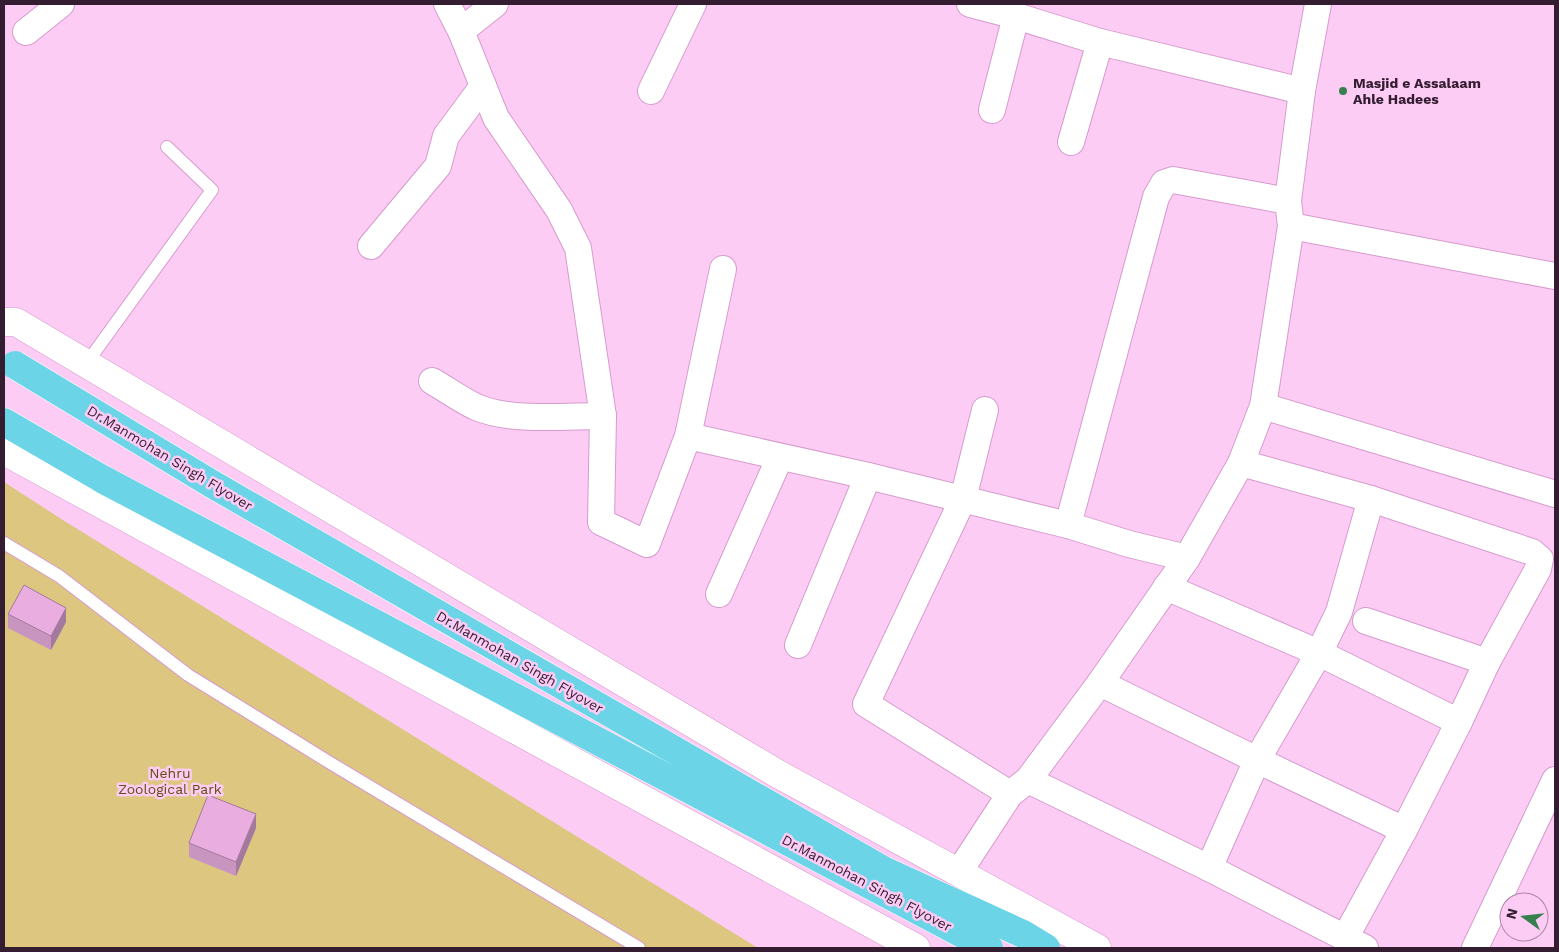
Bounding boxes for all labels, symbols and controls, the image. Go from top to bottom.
place label: Masjid e Assalaam Ahle Hadees [1353,75,1481,107]
marker: Masjid e Assalaam Ahle Hadees [1337,85,1349,97]
street label: Dr.Manmohan Singh Flyover [84,402,256,514]
street label: Dr.Manmohan Singh Flyover [434,608,606,717]
park label: Nehru Zoological Park [118,765,222,797]
street label: Dr.Manmohan Singh Flyover [779,831,955,935]
north arrow [1499,892,1549,942]
text: N [1502,907,1521,921]

